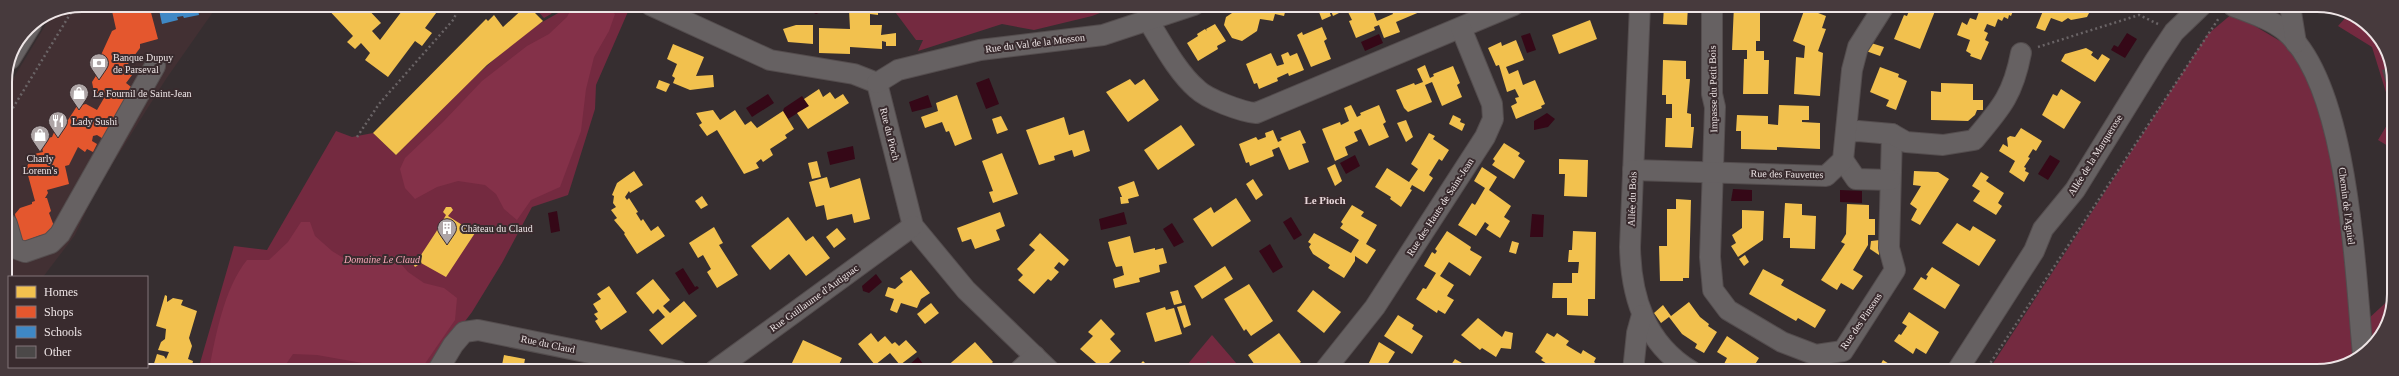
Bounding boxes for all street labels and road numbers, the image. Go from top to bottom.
street label: Rue du Val de la Mosson [985,31,1085,55]
street label: Impasse du Petit Bois [1707,45,1719,133]
street label: Rue du Pioch [878,107,902,161]
street label: Allée de la Marquerose [2066,112,2125,198]
street label: Rue des Hauts de Saint-Jean [1404,156,1476,258]
street label: Chemin de l'Agniel [2337,167,2357,246]
street label: Rue des Fauvettes [1751,168,1824,180]
street label: Allée du Bois [1626,171,1638,227]
street label: Rue Guillaume d'Autignac [768,262,861,334]
street label: Rue des Pinsons [1838,291,1884,351]
street label: Rue du Claud [520,333,576,355]

